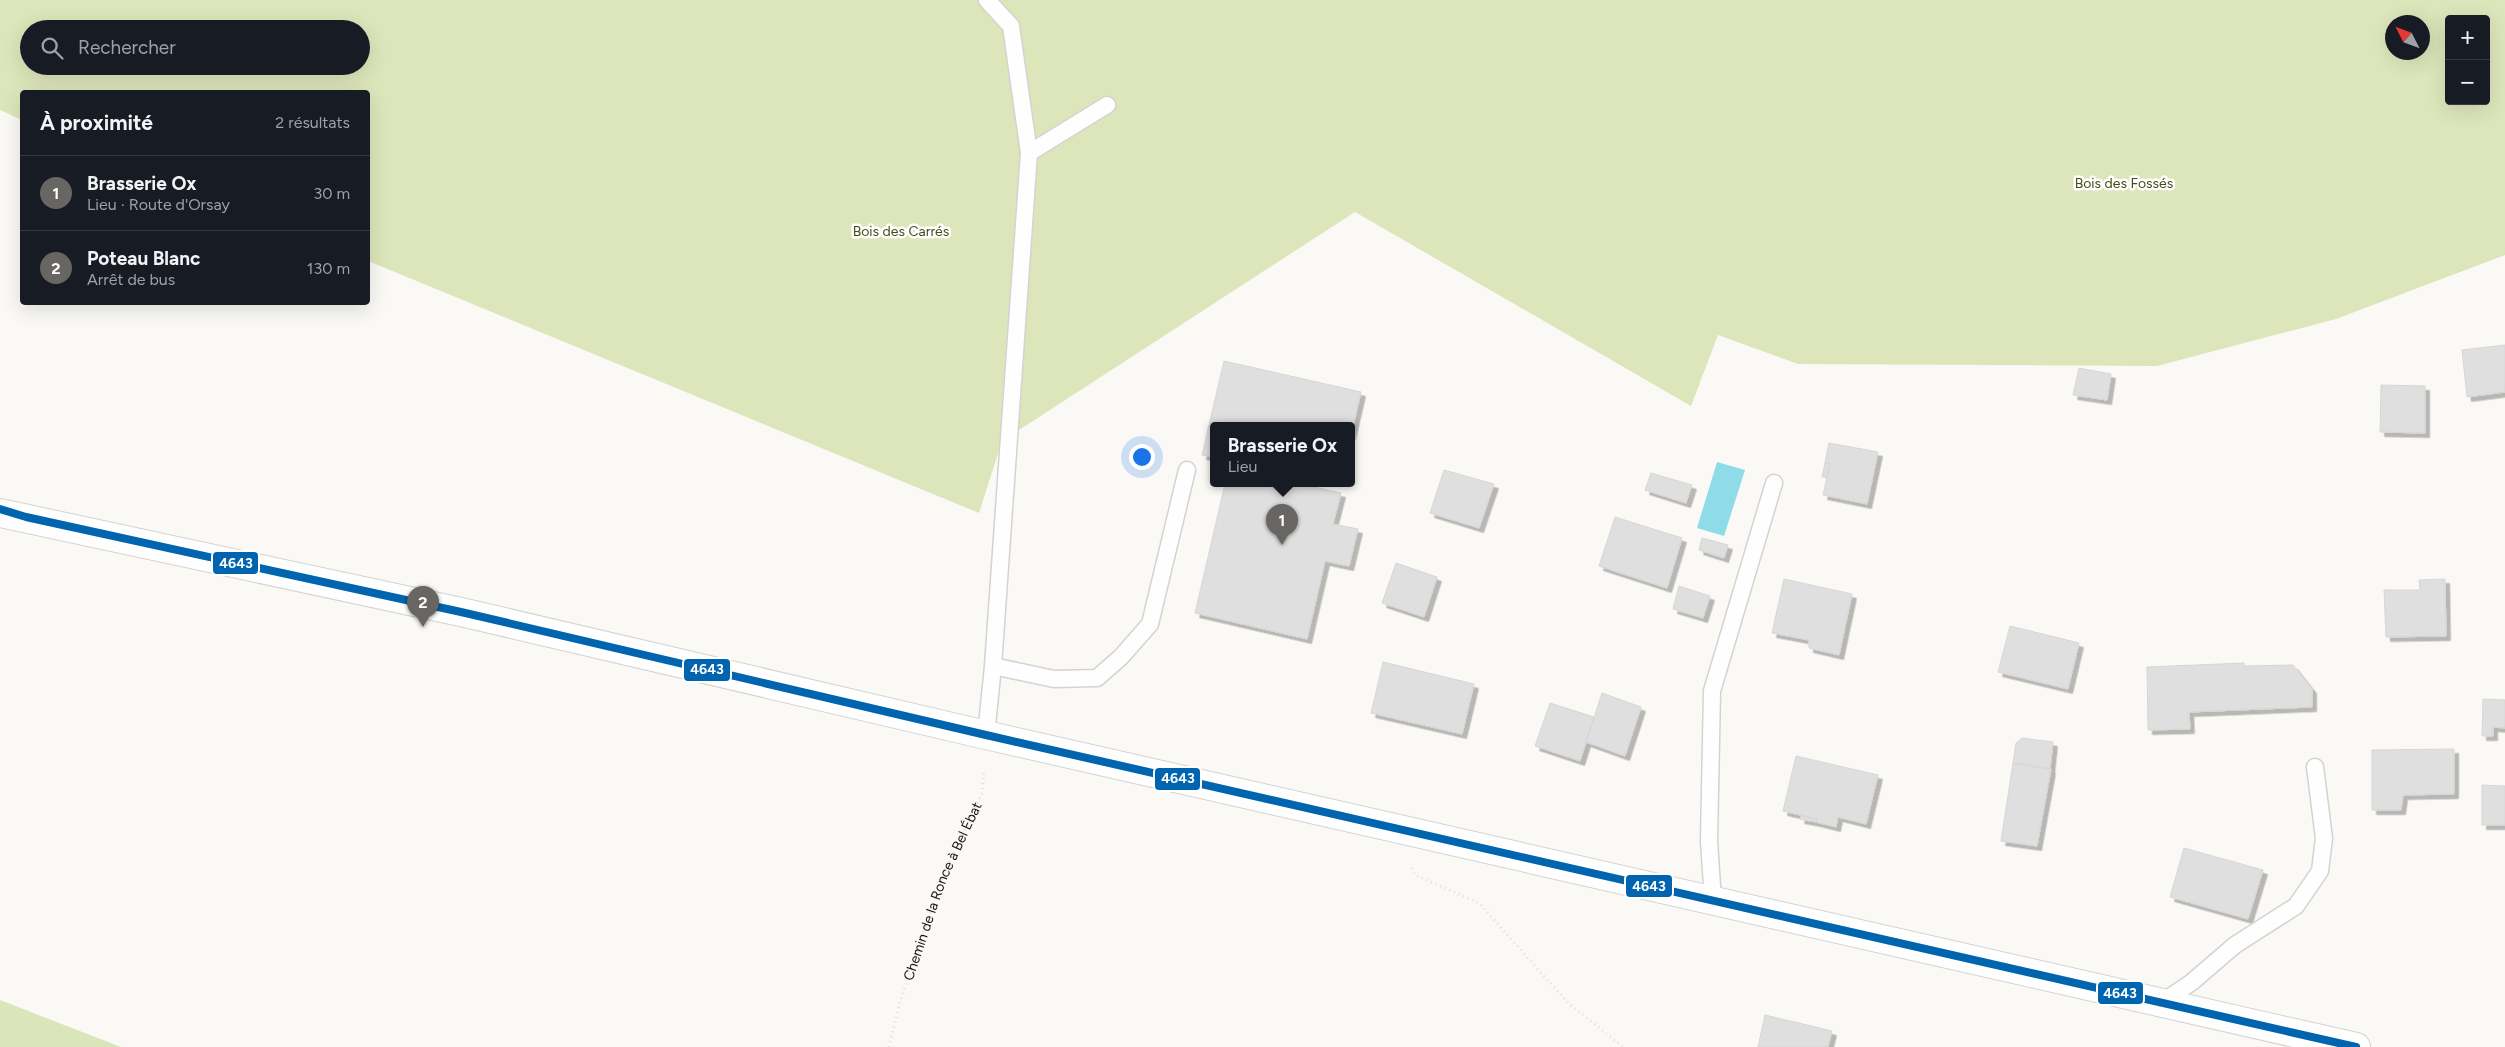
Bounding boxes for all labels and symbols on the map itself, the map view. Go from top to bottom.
north arrow [2385,15,2430,60]
park label: Bois des Fossés [2075,175,2173,192]
park label: Bois des Carrés [853,223,949,240]
your location [1129,444,1155,470]
pin: 1 [1266,504,1298,545]
line badge: 4643 [212,551,259,575]
text: 4643 [219,555,253,572]
pin: 2 [407,586,439,627]
line badge: 4643 [683,658,731,682]
text: 4643 [690,661,724,678]
line badge: 4643 [1154,767,1201,791]
text: 4643 [1161,770,1195,787]
street label: Chemin de la Ronce à Bel Ébat [899,799,985,983]
line badge: 4643 [1625,874,1673,898]
text: 4643 [1632,878,1666,895]
line badge: 4643 [2097,981,2144,1005]
text: 4643 [2103,985,2137,1002]

